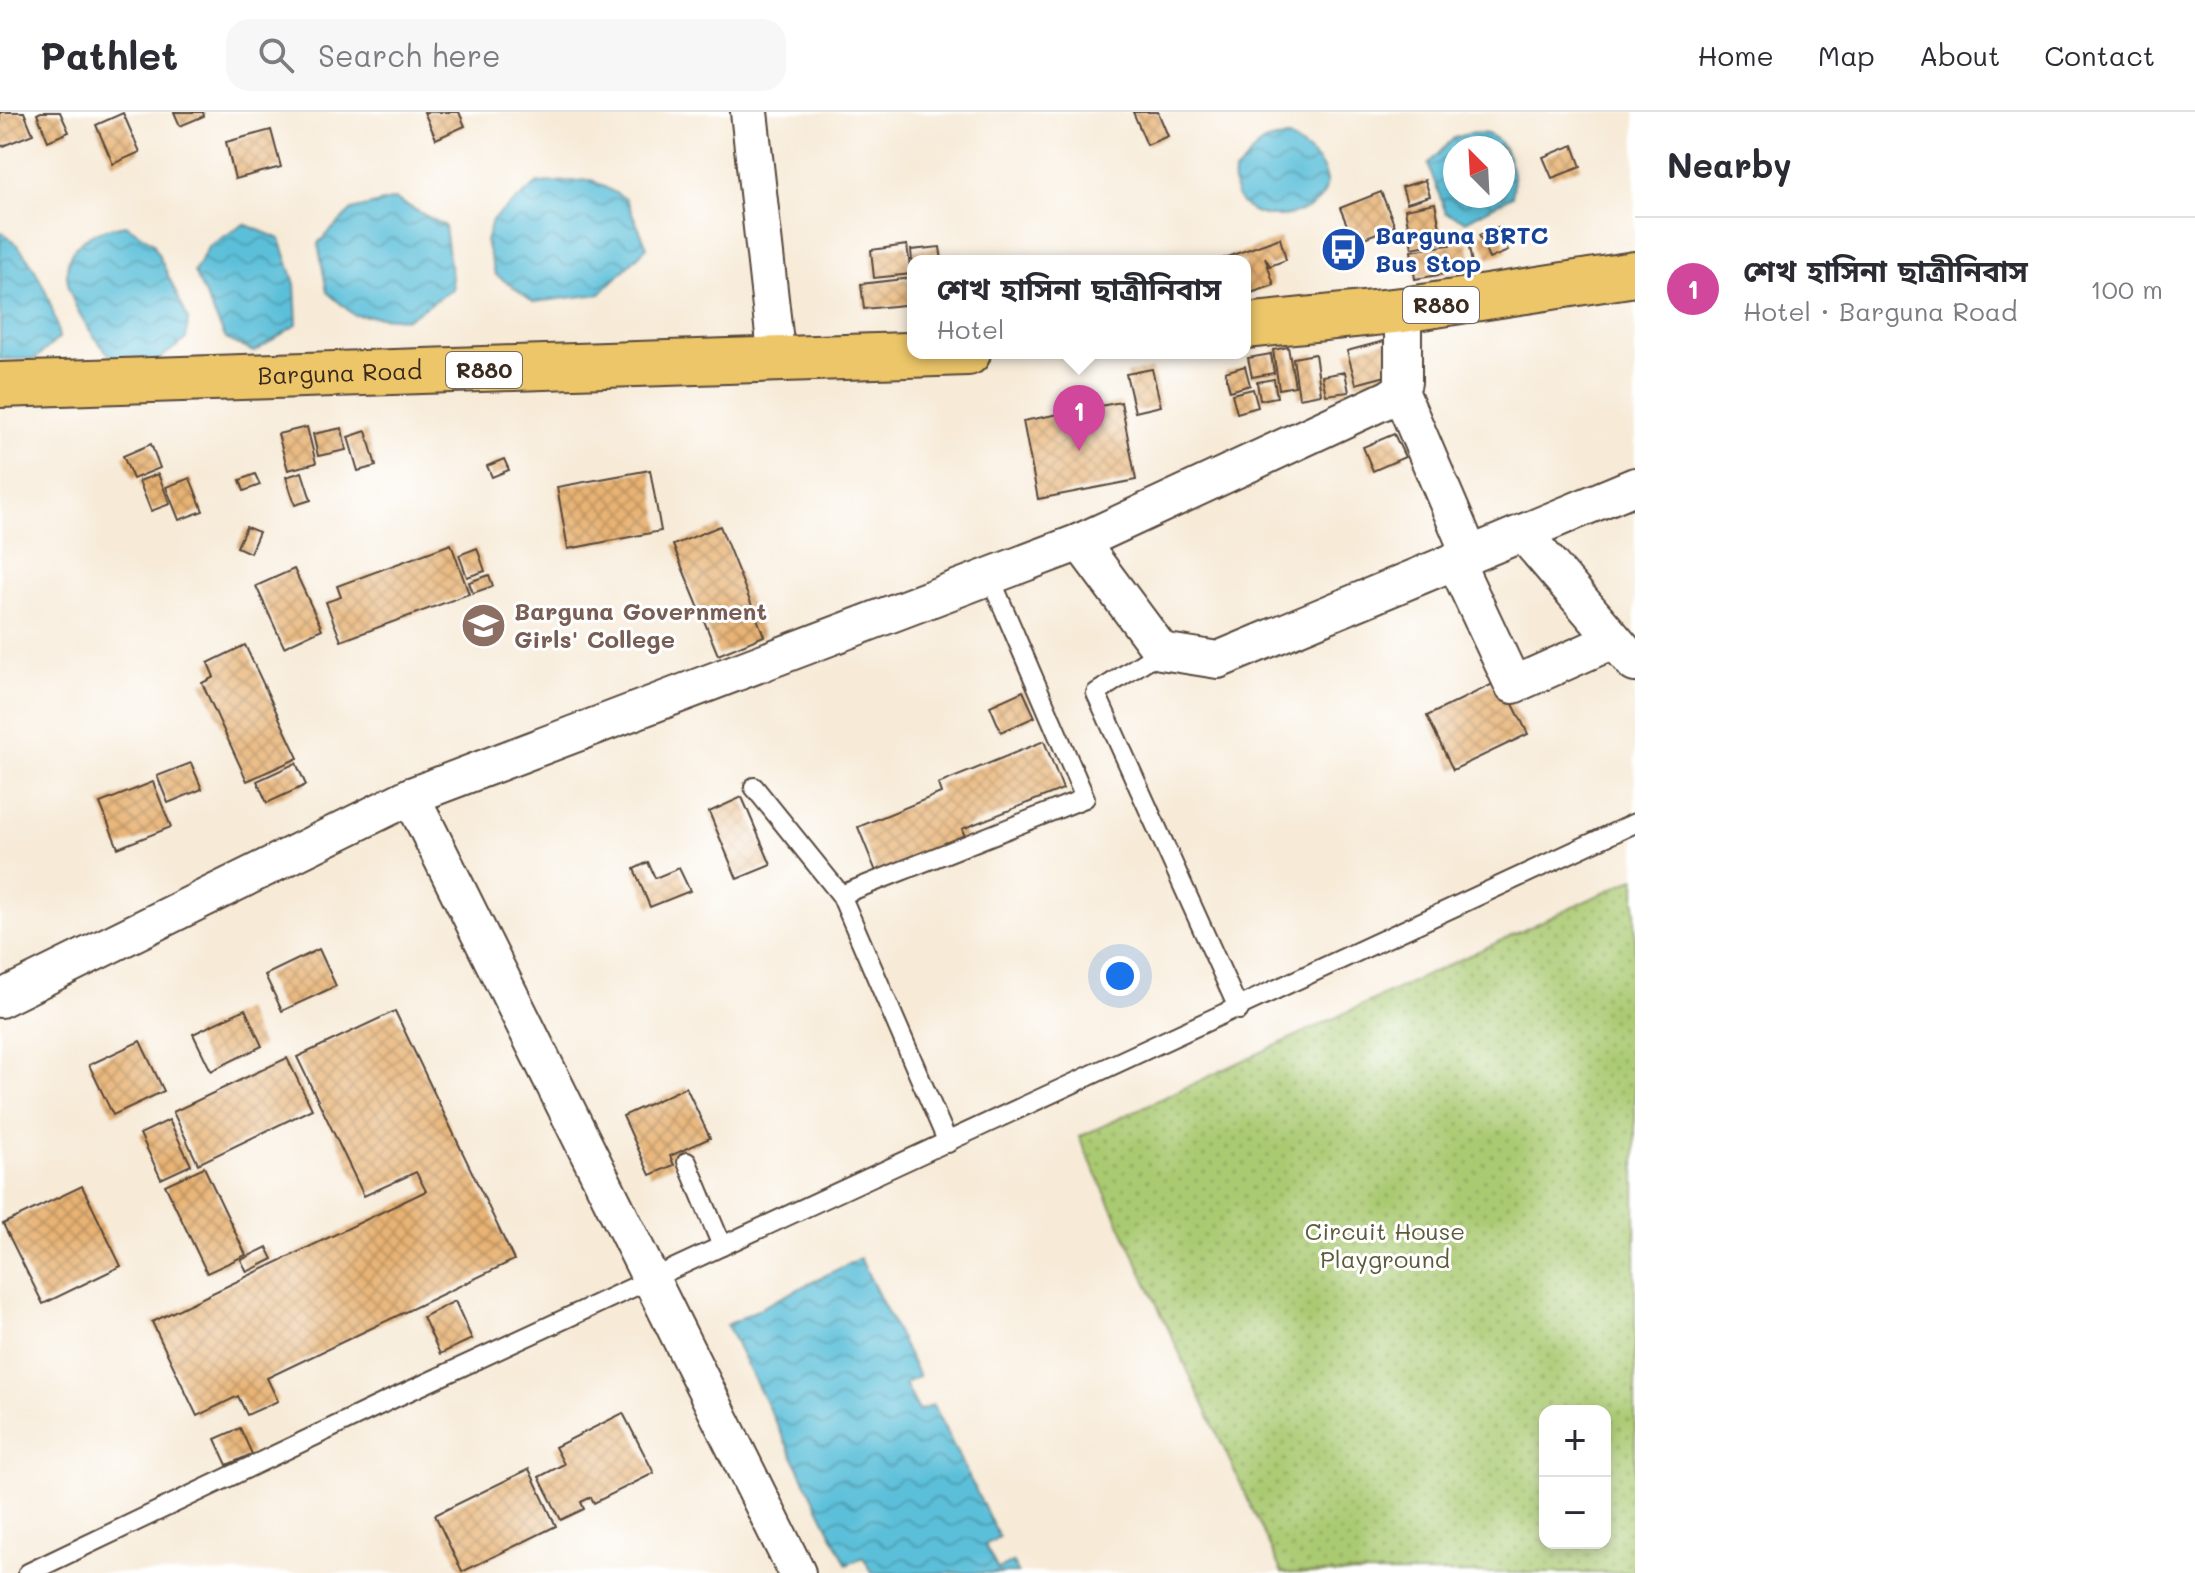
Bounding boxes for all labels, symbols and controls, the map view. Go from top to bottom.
search box [226,19,786,91]
text: Pathlet [40,30,178,80]
icon: search [254,33,298,77]
text: Search here [318,35,501,75]
text: Home [1698,37,1774,73]
text: Map [1818,37,1875,73]
text: About [1919,37,2000,73]
text: Contact [2044,37,2155,73]
north arrow [1443,136,1515,208]
text: Nearby [1667,142,1792,187]
place label: Barguna BRTC Bus Stop [1375,219,1549,278]
bus stop icon: Barguna BRTC Bus Stop [1320,226,1368,274]
text: শেখ হাসিনা ছাত্রীনিবাস [1743,250,2028,290]
popup [907,255,1251,359]
text: শেখ হাসিনা ছাত্রীনিবাস [937,268,1221,308]
text: 1 [1687,272,1699,306]
text: 100 m [2090,272,2163,306]
road number: R880 [1403,287,1479,323]
text: Hotel · Barguna Road [1743,294,2017,328]
text: Hotel [937,312,1005,346]
road number: R880 [446,352,522,388]
street label: Barguna Road [257,354,423,390]
pin: 1 [1053,385,1105,451]
place label: Barguna Government Girls' College [514,595,767,654]
school or university icon: Barguna Government Girls' College [459,602,507,650]
your location [1100,956,1140,996]
park label: Circuit House Playground [1305,1215,1465,1274]
map controls [1539,1405,1611,1549]
button: + [1539,1405,1611,1477]
button: − [1539,1477,1611,1549]

